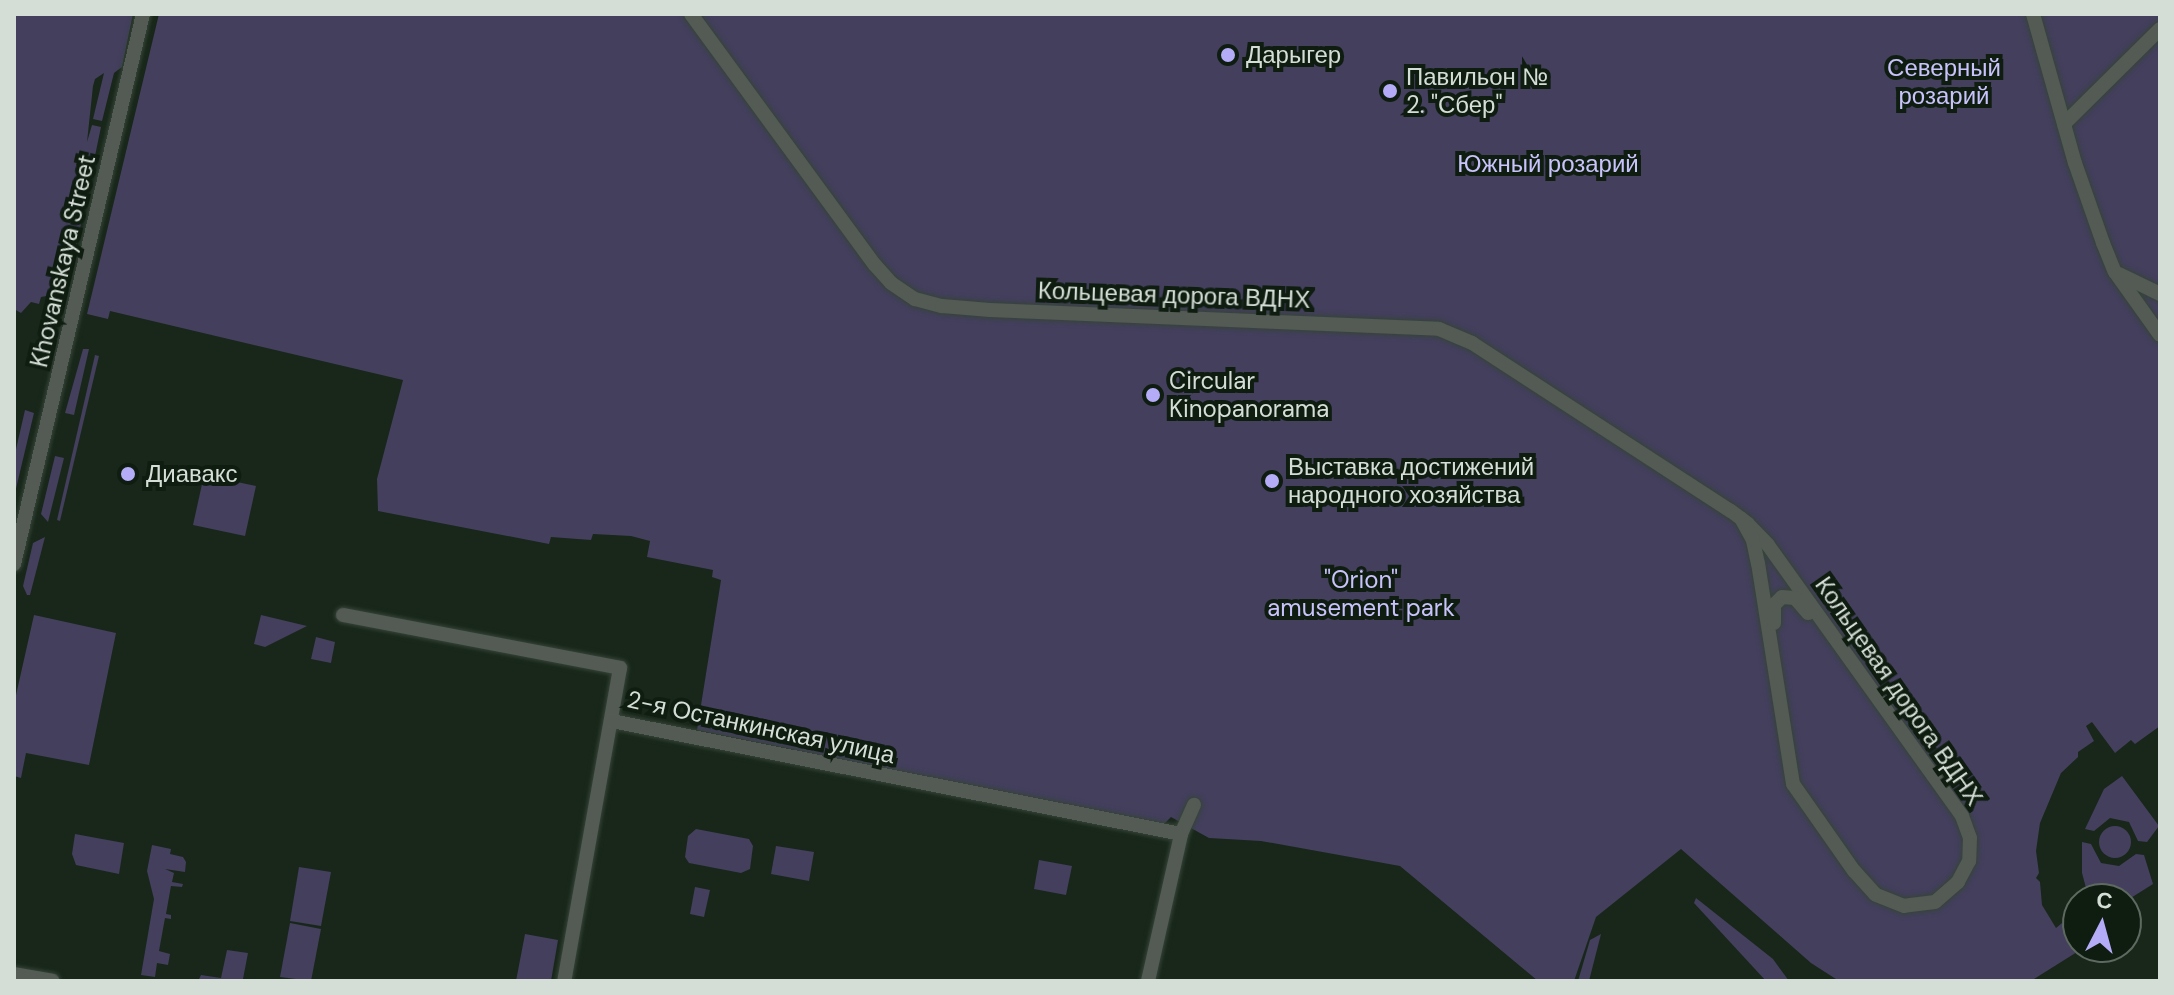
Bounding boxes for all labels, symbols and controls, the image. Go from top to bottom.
place label: Дарыгер [1246,41,1341,69]
marker: Дарыгер [1217,44,1239,66]
park label: Северный розарий [1887,54,2001,110]
place label: Павильон № 2. "Сбер" [1406,63,1548,119]
marker: Павильон № 2. "Сбер" [1381,82,1399,100]
park label: Южный розарий [1457,150,1639,178]
street label: Khovanskaya Street [25,152,101,370]
street label: Кольцевая дорога ВДНХ [1037,276,1311,314]
place label: Circular Kinopanorama [1169,367,1329,423]
marker: Circular Kinopanorama [1144,386,1162,404]
place label: Выставка достижений народного хозяйства [1288,453,1534,509]
place label: Диавакс [146,460,238,488]
marker: Диавакс [117,463,139,485]
marker: Выставка достижений народного хозяйства [1263,472,1281,490]
park label: "Orion" amusement park [1267,566,1455,622]
street label: Кольцевая дорога ВДНХ [1809,571,1989,811]
street label: 2-я Останкинская улица [624,685,898,769]
north arrow [2062,883,2142,963]
text: С [2095,885,2114,916]

